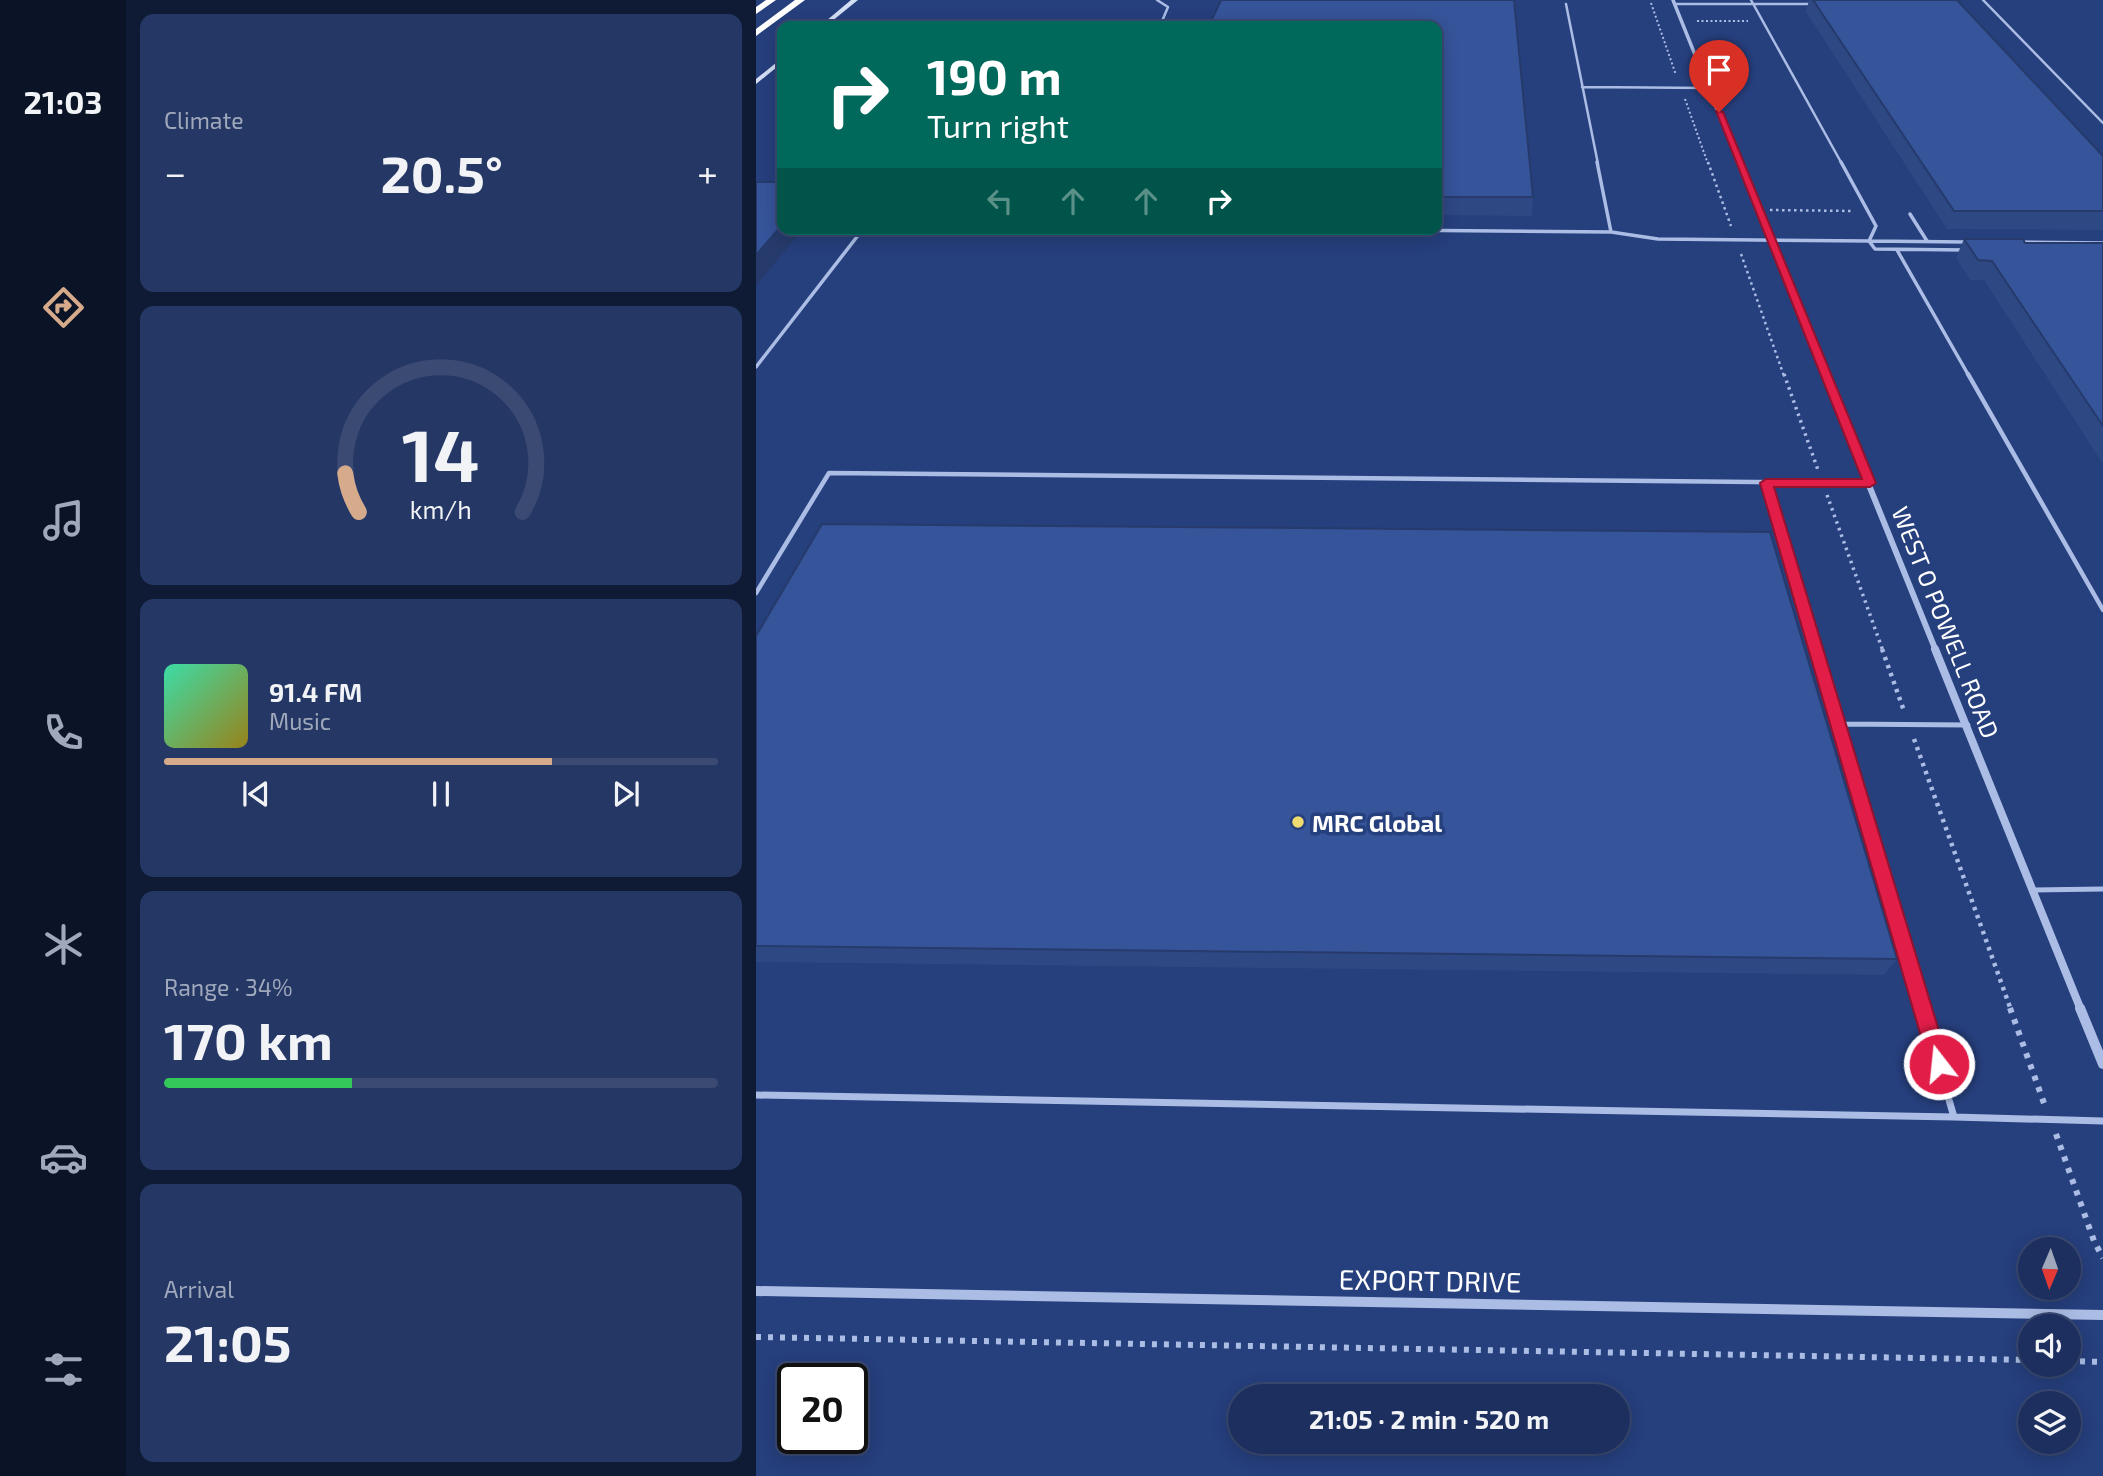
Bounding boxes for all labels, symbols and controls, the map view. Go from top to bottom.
pin [1689,40,1749,112]
text: 190 m [927,46,1062,105]
icon: right [812,49,903,140]
icon: arrive [1700,51,1738,89]
text: 21:03 [24,82,102,120]
text: Climate [164,106,244,134]
text: Turn right [927,106,1069,144]
text: 20.5° [380,141,503,203]
text: − [164,149,186,195]
text: + [697,149,718,195]
icon: left [981,182,1019,220]
icon: ahead [1054,182,1092,220]
icon: ahead [1127,182,1165,220]
icon: right [1200,182,1238,220]
icon: directions [39,283,88,332]
text: 14 [402,409,480,497]
text: km/h [410,493,472,523]
icon: music [39,496,88,545]
street label: WEST O POWELL ROAD [1886,502,2006,742]
text: 91.4 FM [269,676,362,707]
text: Music [269,707,331,735]
icon: phone [39,708,88,757]
icon: previous [237,775,275,813]
icon: pause [422,775,460,813]
icon: next [607,775,645,813]
place label: MRC Global [1312,808,1442,837]
marker: MRC Global [1290,814,1306,830]
icon: climate [39,920,88,969]
text: Range · 34% [164,973,292,1001]
text: 170 km [164,1008,333,1070]
position arrow [1902,1027,1976,1101]
icon: car [39,1133,88,1182]
north arrow [2018,1237,2081,1300]
map controls [2018,1237,2081,1454]
street label: EXPORT DRIVE [1338,1261,1522,1299]
text: Arrival [164,1275,234,1303]
text: 21:05 [164,1310,292,1372]
button: sound [2018,1314,2081,1377]
icon: filters [39,1345,88,1394]
speed limit sign: 20 [777,1363,868,1454]
button: layers [2018,1391,2081,1454]
text: 21:05 · 2 min · 520 m [1309,1403,1549,1434]

